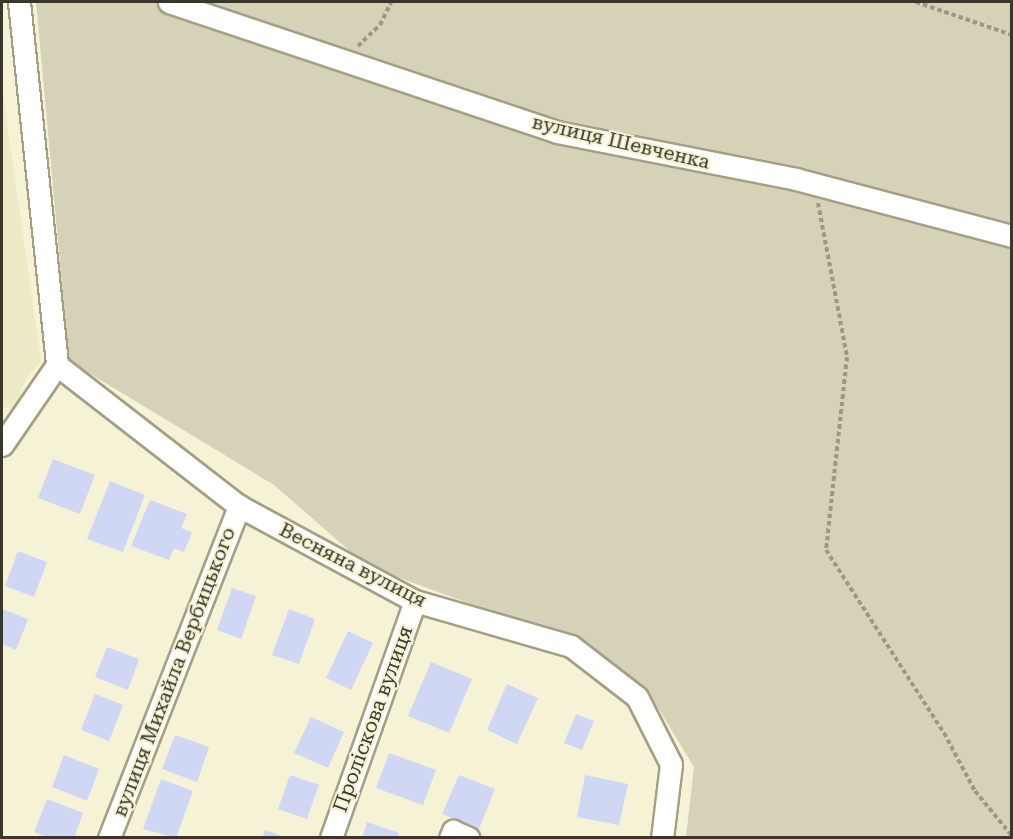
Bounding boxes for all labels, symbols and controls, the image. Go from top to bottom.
street label: вулиця Шевченка [530,110,712,174]
street label: Весняна вулиця [275,518,431,612]
street label: вулиця Михайла Вербицького [108,524,240,820]
street label: Проліскова вулиця [328,623,418,815]

